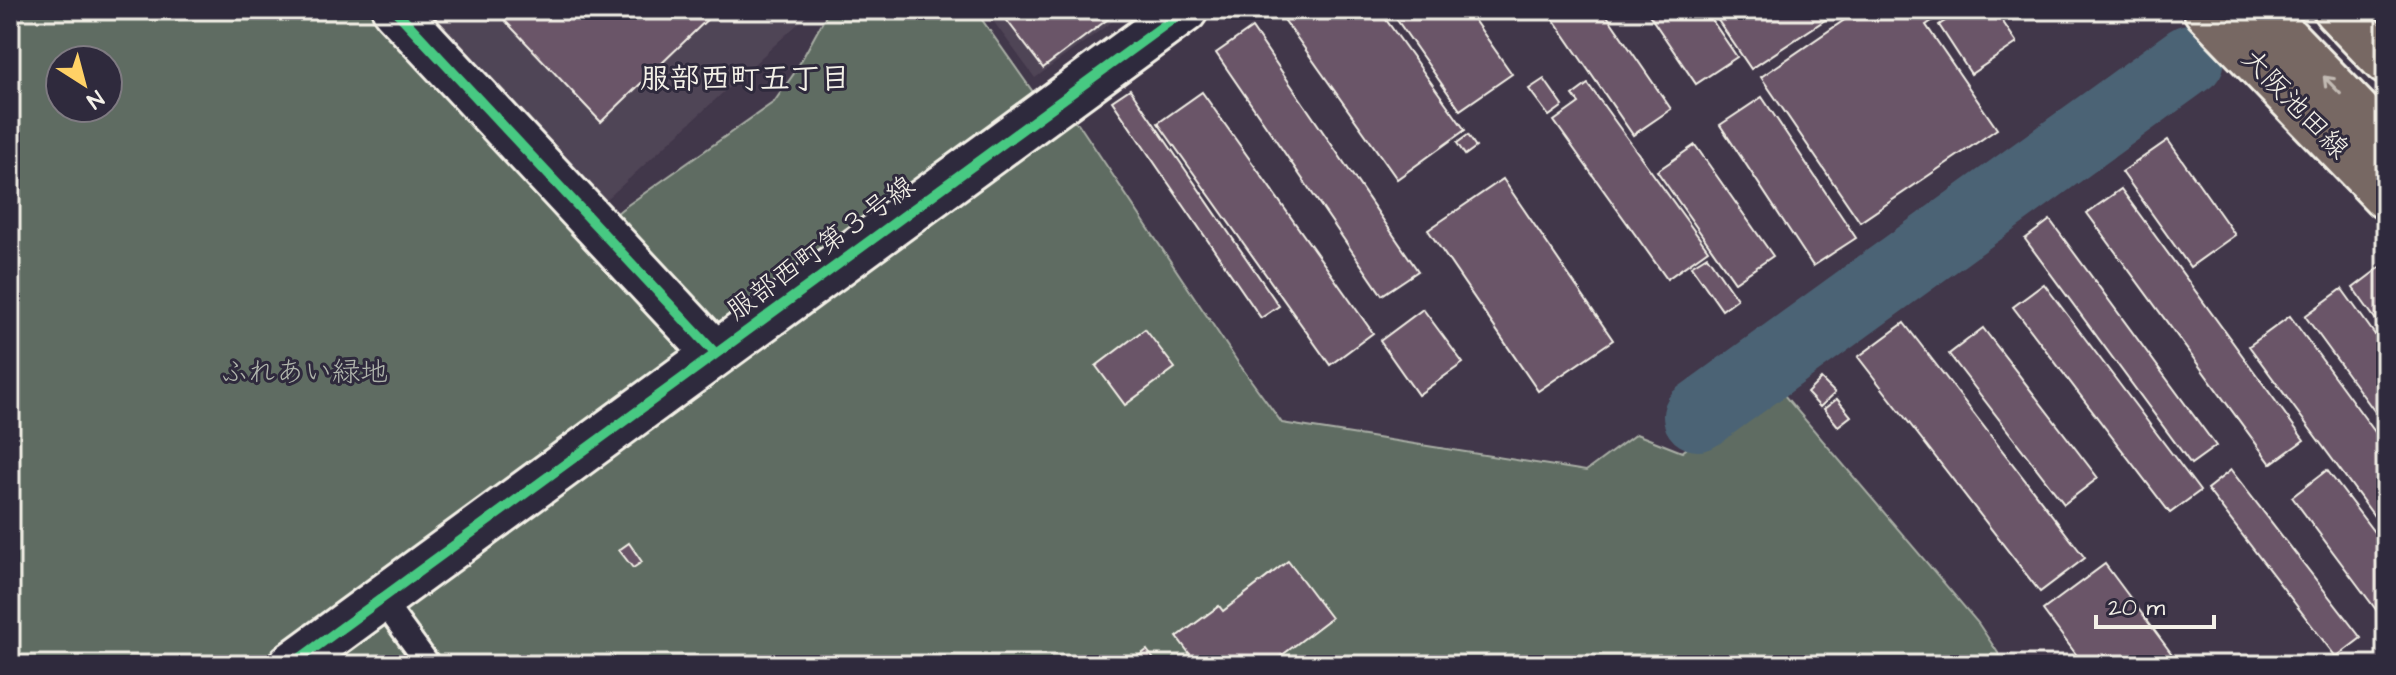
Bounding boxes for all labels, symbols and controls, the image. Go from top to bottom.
street label: 大阪池田線 [2232,40,2358,168]
north arrow [44,44,124,124]
district label: 服部西町五丁目 [640,58,850,100]
one-way arrow [2322,75,2341,95]
text: N [80,82,110,116]
street label: 服部西町第３号線 [719,167,923,330]
park label: ふれあい緑地 [220,353,388,392]
scale bar [2096,579,2214,629]
text: 20 m [2108,591,2165,625]

